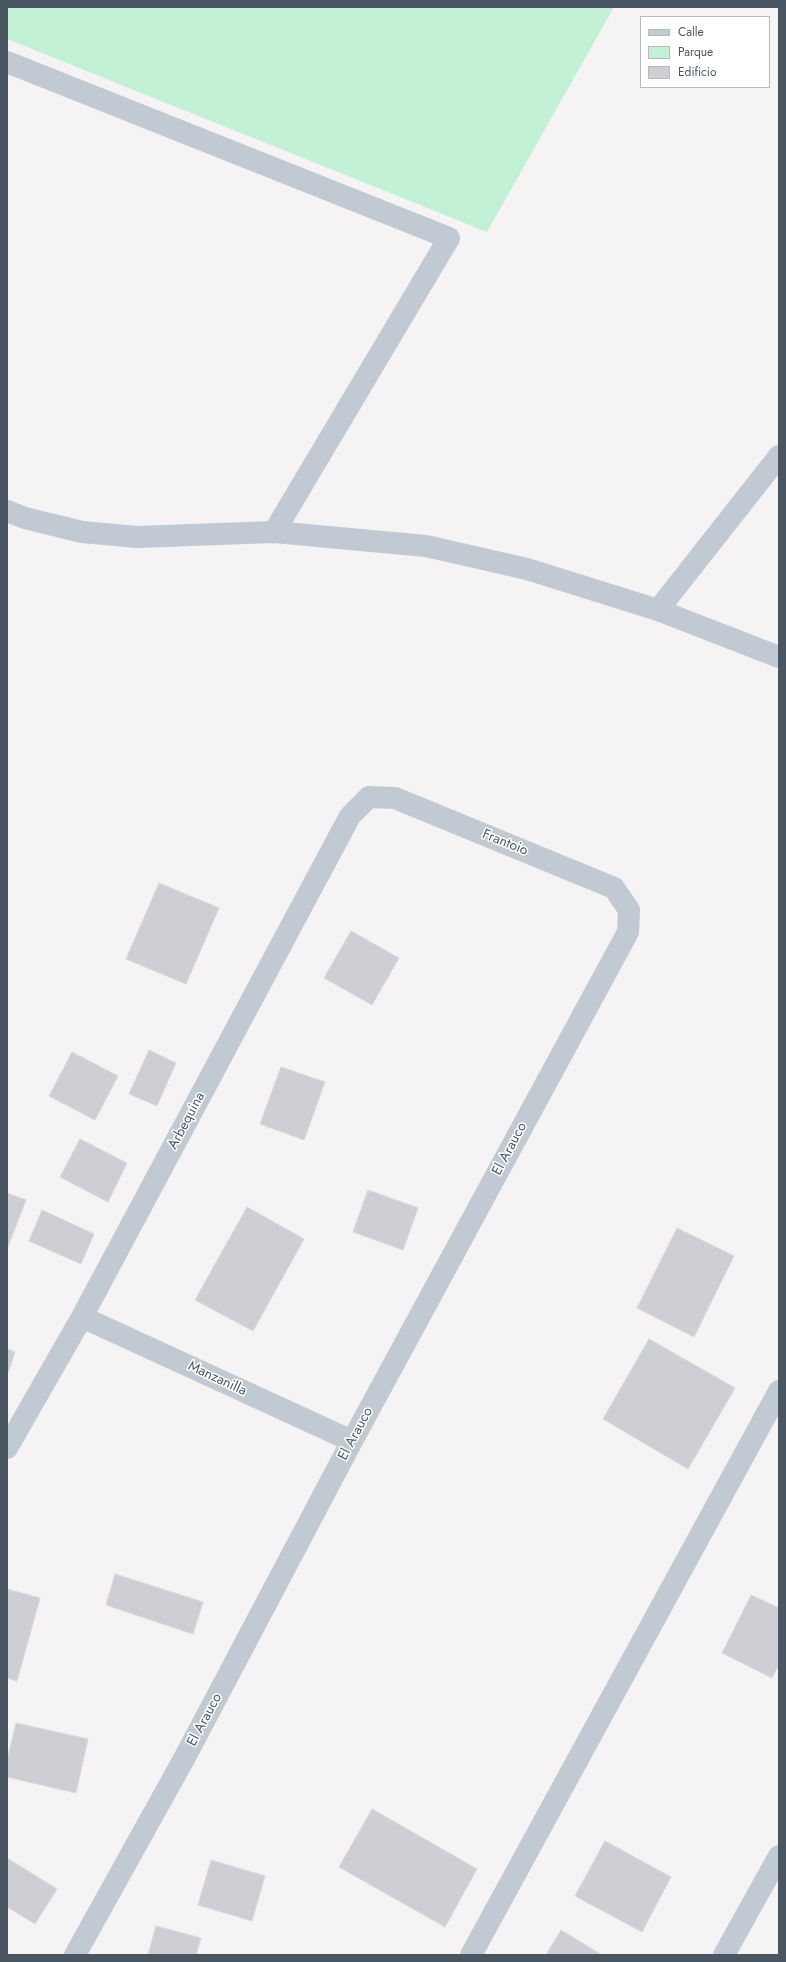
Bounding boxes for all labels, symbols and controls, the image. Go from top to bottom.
legend [640,16,770,88]
text: Calle [678,23,704,41]
text: Parque [678,43,713,61]
text: Edificio [678,63,717,81]
street label: Frantoio [480,826,530,860]
street label: Arbequina [165,1090,209,1152]
street label: El Arauco [489,1120,531,1178]
street label: Manzanilla [185,1358,249,1400]
street label: El Arauco [335,1405,377,1463]
street label: El Arauco [184,1691,226,1749]

